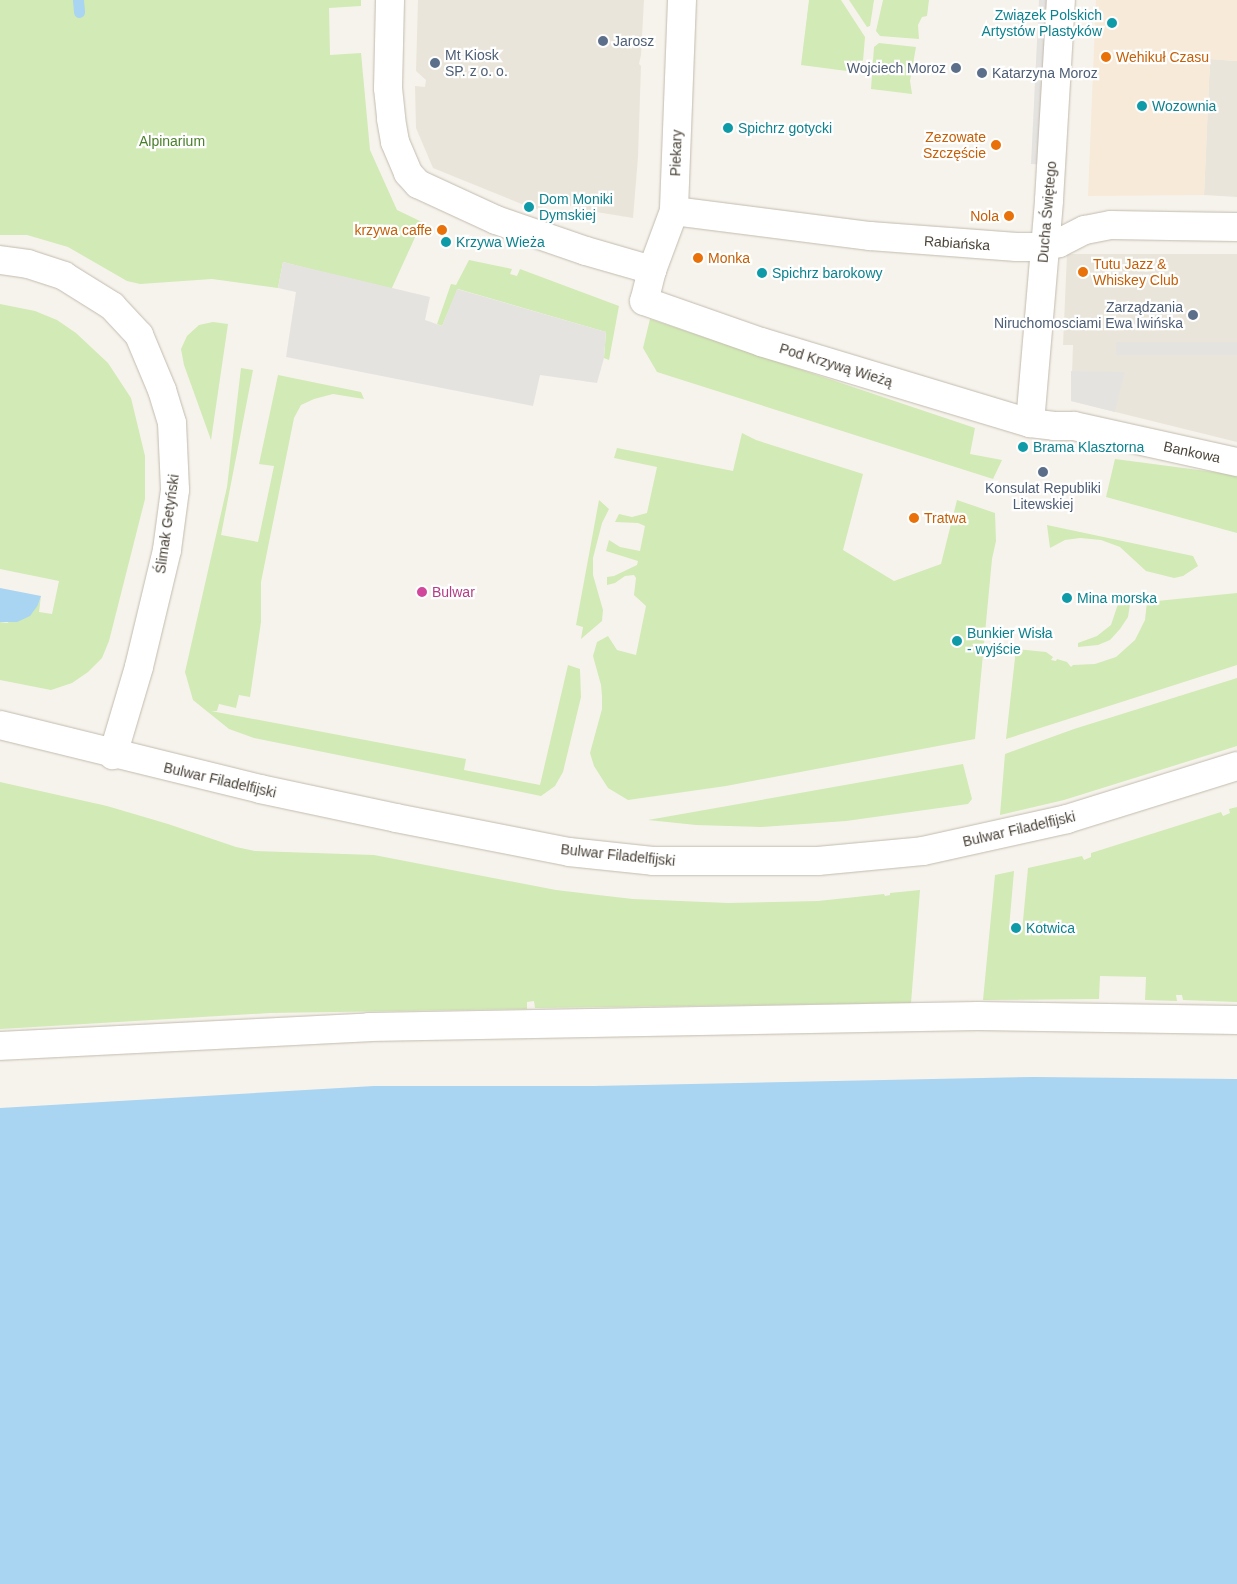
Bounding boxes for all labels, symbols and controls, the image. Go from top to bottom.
place label: Związek Polskich Artystów Plastyków [981,7,1102,40]
marker: Związek Polskich Artystów Plastyków [1106,17,1118,29]
place label: Jarosz [613,33,654,49]
marker: Jarosz [597,35,609,47]
place label: Mt Kiosk SP. z o. o. [445,47,508,80]
place label: Wehikuł Czasu [1116,49,1209,65]
marker: Wehikuł Czasu [1100,51,1112,63]
marker: Mt Kiosk SP. z o. o. [429,57,441,69]
place label: Wojciech Moroz [847,60,946,76]
marker: Wojciech Moroz [950,62,962,74]
place label: Katarzyna Moroz [992,65,1098,81]
marker: Katarzyna Moroz [976,67,988,79]
place label: Wozownia [1152,98,1216,114]
marker: Wozownia [1136,100,1148,112]
place label: Spichrz gotycki [738,120,832,136]
marker: Spichrz gotycki [722,122,734,134]
street label: Piekary [667,129,685,177]
place label: Zezowate Szczęście [923,129,986,162]
park label: Alpinarium [139,133,205,149]
marker: Zezowate Szczęście [990,139,1002,151]
street label: Ducha Świętego [1034,160,1060,264]
place label: Dom Moniki Dymskiej [539,191,613,223]
marker: Dom Moniki Dymskiej [523,201,535,213]
place label: Nola [970,208,999,224]
marker: Nola [1003,210,1015,222]
place label: krzywa caffe [354,222,432,238]
marker: krzywa caffe [436,224,448,236]
street label: Rabiańska [923,232,991,254]
place label: Krzywa Wieża [456,234,545,250]
marker: Krzywa Wieża [440,236,452,248]
place label: Monka [708,250,750,266]
marker: Monka [692,252,704,264]
place label: Tutu Jazz & Whiskey Club [1093,256,1179,288]
place label: Spichrz barokowy [772,265,882,281]
marker: Tutu Jazz & Whiskey Club [1077,266,1089,278]
marker: Spichrz barokowy [756,267,768,279]
place label: Zarządzania Niruchomosciami Ewa Iwińska [994,299,1183,332]
marker: Zarządzania Niruchomosciami Ewa Iwińska [1187,309,1199,321]
street label: Pod Krzywą Wieżą [777,340,895,390]
street label: Bankowa [1162,438,1222,466]
place label: Brama Klasztorna [1033,439,1144,455]
marker: Brama Klasztorna [1017,441,1029,453]
marker: Konsulat Republiki Litewskiej [1037,466,1049,478]
street label: Ślimak Getyński [152,473,182,575]
place label: Konsulat Republiki Litewskiej [985,480,1101,512]
place label: Tratwa [924,510,966,526]
marker: Tratwa [908,512,920,524]
place label: Bulwar [432,584,475,600]
marker: Bulwar [416,586,428,598]
place label: Mina morska [1077,590,1157,606]
marker: Mina morska [1061,592,1073,604]
place label: Bunkier Wisła - wyjście [967,625,1053,658]
marker: Bunkier Wisła - wyjście [951,635,963,647]
street label: Bulwar Filadelfijski [162,759,278,801]
street label: Bulwar Filadelfijski [961,808,1077,850]
street label: Bulwar Filadelfijski [560,841,676,869]
place label: Kotwica [1026,920,1075,936]
marker: Kotwica [1010,922,1022,934]

